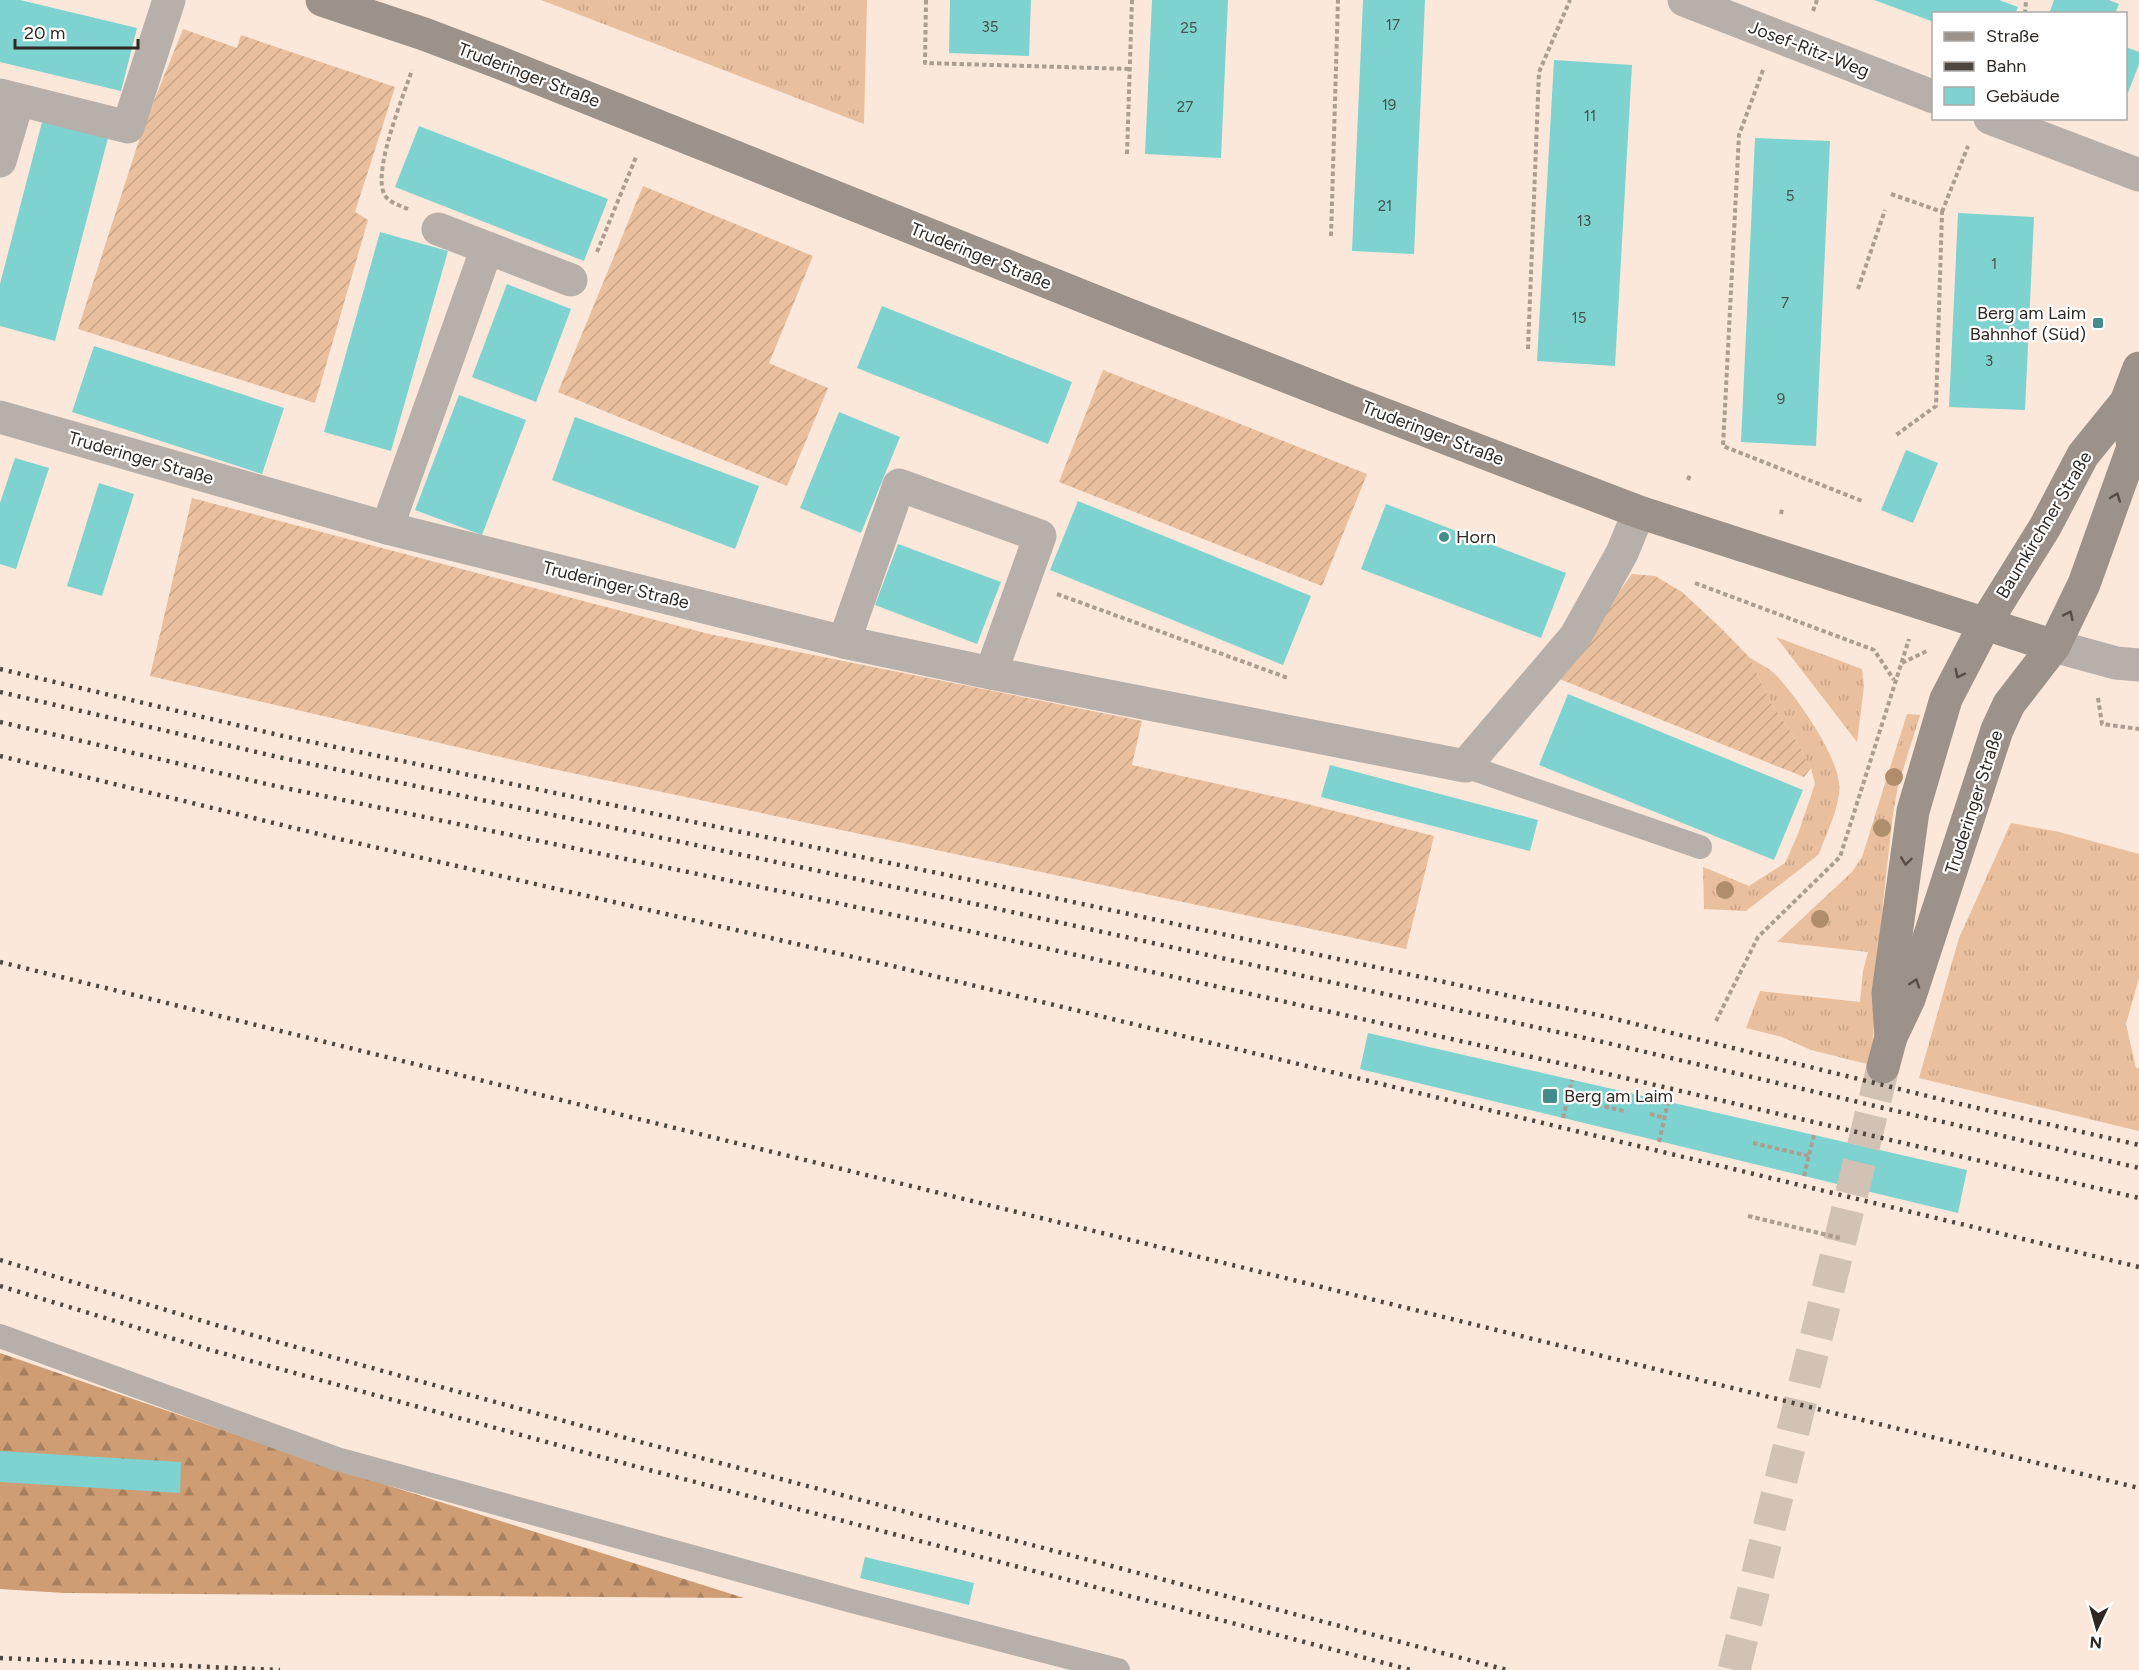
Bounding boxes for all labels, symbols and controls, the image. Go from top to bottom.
scale bar [15,12,138,50]
legend [1932,12,2127,120]
house number: 17 [1386,16,1400,34]
street label: Josef-Ritz-Weg [1745,16,1873,82]
house number: 35 [982,18,998,36]
house number: 25 [1180,19,1198,37]
text: 20 m [24,22,65,44]
text: Straße [1986,25,2039,47]
street label: Truderinger Straße [455,38,603,112]
text: Bahn [1986,55,2026,77]
text: Gebäude [1986,85,2060,107]
house number: 19 [1382,96,1396,114]
house number: 27 [1177,98,1193,116]
house number: 11 [1584,107,1596,125]
house number: 5 [1786,187,1794,205]
house number: 21 [1378,197,1392,215]
house number: 13 [1577,212,1591,230]
street label: Truderinger Straße [907,218,1055,294]
house number: 1 [1991,255,1997,273]
house number: 7 [1781,294,1789,312]
place label: Berg am Laim Bahnhof (Süd) [1970,302,2086,345]
house number: 15 [1572,309,1586,327]
marker: Berg am Laim Bahnhof (Süd) [2091,316,2105,330]
house number: 3 [1985,352,1993,370]
house number: 9 [1777,390,1785,408]
street label: Truderinger Straße [1359,396,1507,470]
street label: Truderinger Straße [66,427,216,489]
street label: Baumkirchner Straße [1991,447,2097,603]
one-way arrow [2109,492,2121,503]
place label: Horn [1456,526,1496,548]
marker: Horn [1437,530,1451,544]
street label: Truderinger Straße [541,556,692,614]
one-way arrow [2062,610,2074,621]
one-way arrow [1955,668,1966,679]
street label: Truderinger Straße [1940,727,2008,877]
one-way arrow [1900,856,1912,865]
one-way arrow [1907,978,1920,989]
place label: Berg am Laim [1564,1085,1673,1107]
marker: Berg am Laim [1541,1087,1559,1105]
north arrow [2067,1598,2127,1658]
text: N [2089,1632,2103,1652]

